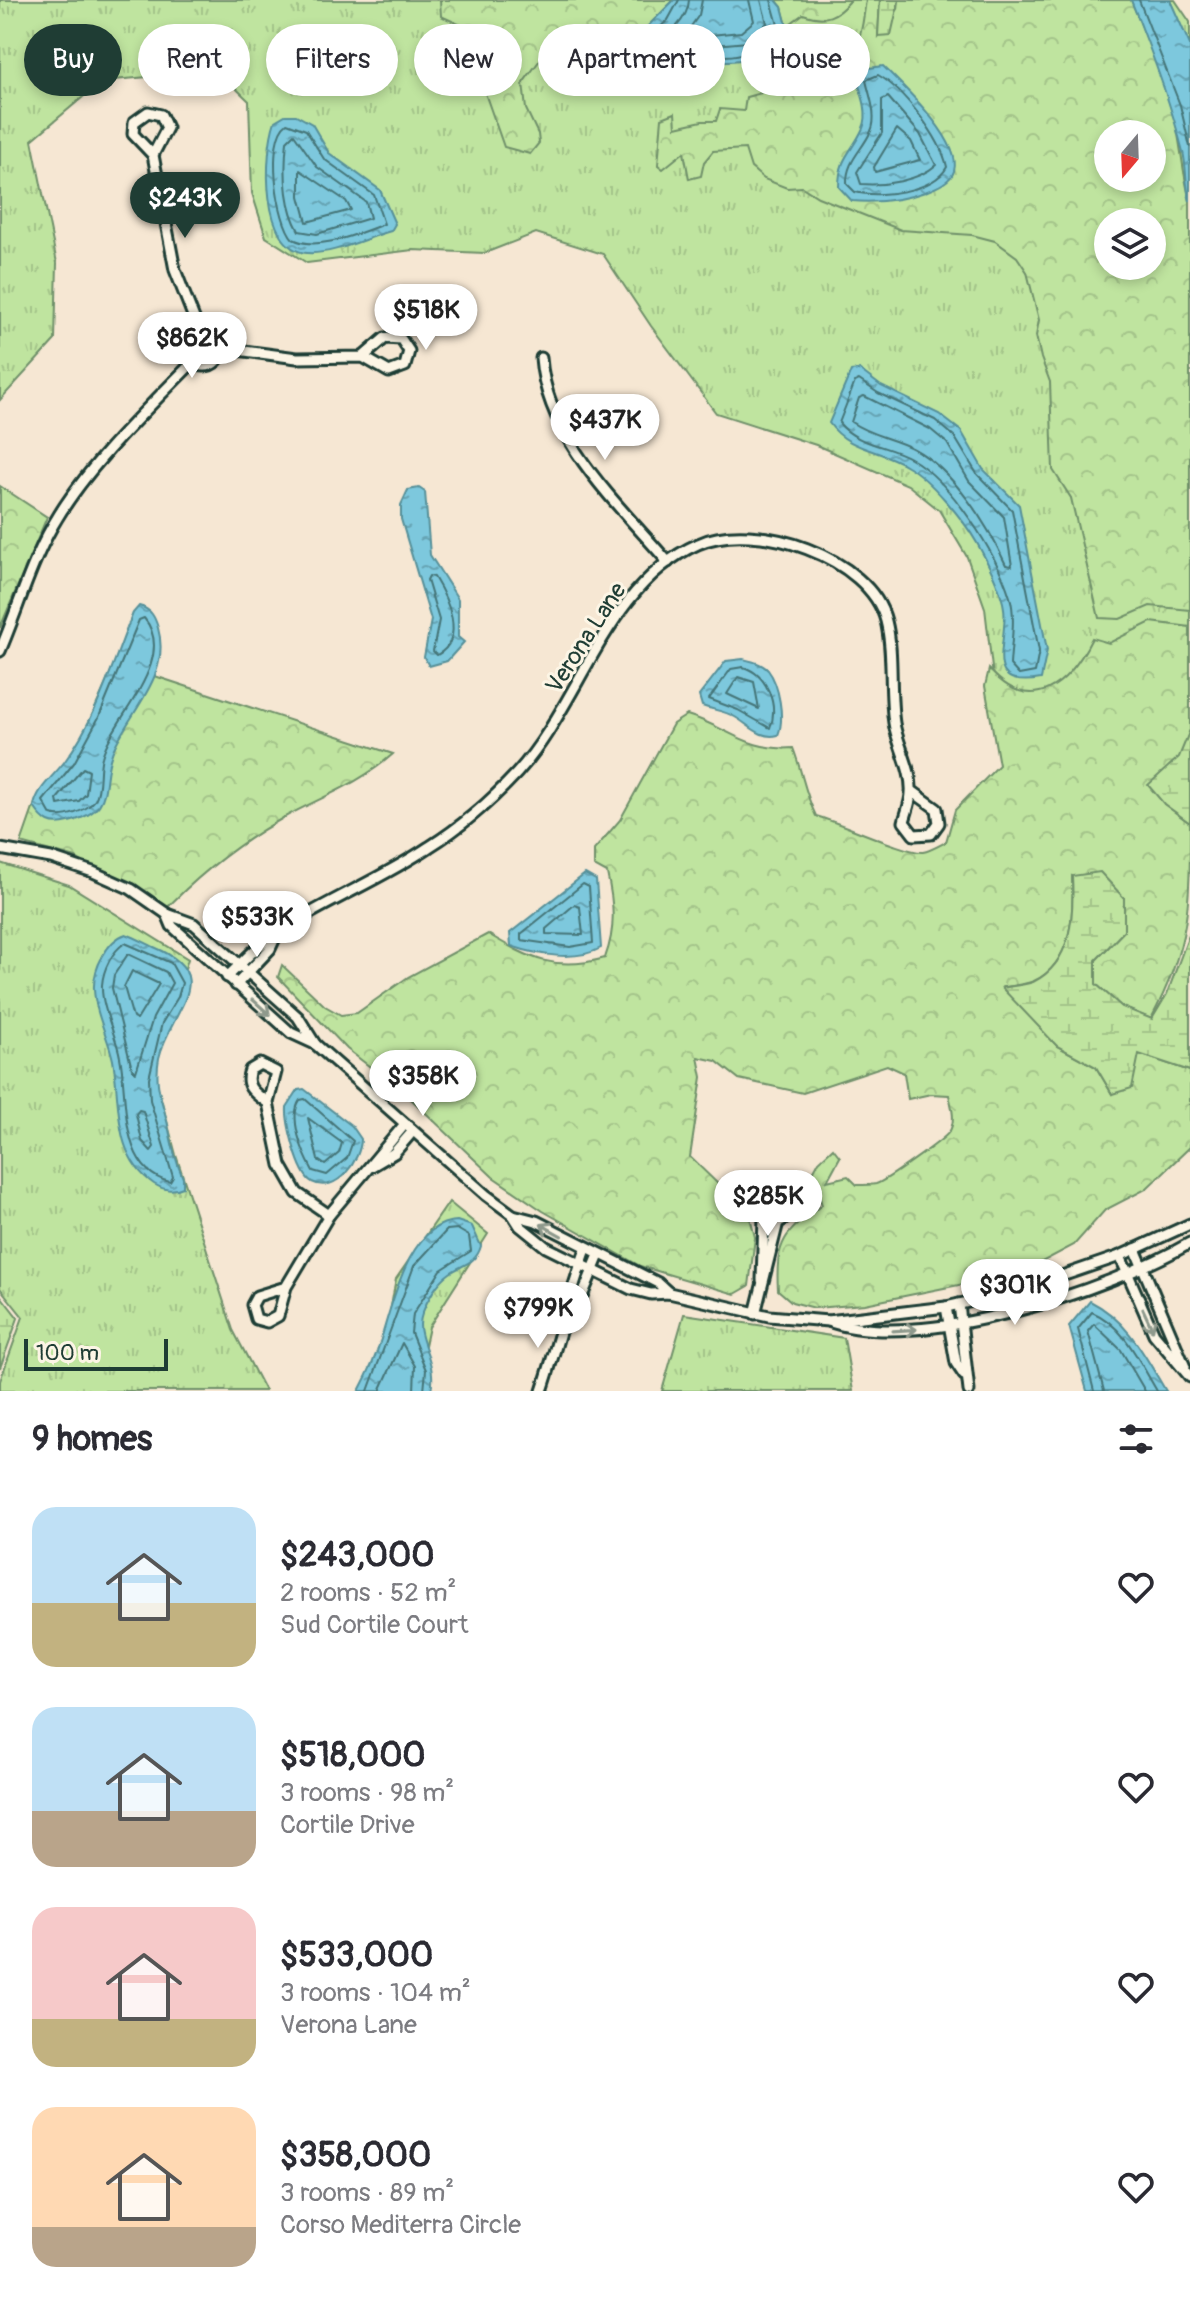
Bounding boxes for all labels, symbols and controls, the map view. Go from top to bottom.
chip: Buy [24,24,122,96]
chip: Rent [138,24,250,96]
chip: Filters [266,24,398,96]
chip: New [414,24,522,96]
chip: Apartment [538,24,725,96]
chip: House [741,24,870,96]
north arrow [1094,120,1166,192]
map controls [1094,120,1166,280]
pin: $243K [129,172,241,240]
text: $243K [148,182,222,214]
button: layers [1094,208,1166,280]
pin: $518K [370,284,482,352]
text: $518K [392,294,460,326]
pin: $862K [136,312,248,380]
text: $862K [156,322,228,354]
pin: $437K [549,394,661,462]
text: $437K [568,404,642,436]
street label: Verona Lane [539,577,633,699]
pin: $533K [201,891,313,959]
text: $533K [221,901,293,933]
one-way arrow [251,998,271,1016]
pin: $358K [367,1050,479,1118]
text: $358K [387,1060,459,1092]
pin: $285K [712,1170,824,1238]
text: $285K [732,1180,804,1212]
one-way arrow [540,1222,564,1237]
pin: $301K [959,1259,1071,1327]
text: $301K [979,1269,1051,1301]
pin: $799K [482,1282,594,1350]
text: $799K [503,1292,573,1324]
one-way arrow [1141,1308,1156,1332]
one-way arrow [891,1322,918,1337]
scale bar [24,1335,168,1371]
text: 100 m [36,1339,99,1367]
icon: filters [1114,1417,1158,1461]
text: 9 homes [32,1418,152,1461]
text: $243,000 [280,1534,434,1577]
icon: home [96,1539,192,1635]
icon: heart [1114,1565,1158,1609]
text: 2 rooms · 52 m² [280,1577,456,1609]
text: Sud Cortile Court [280,1609,469,1641]
text: $518,000 [280,1734,426,1777]
icon: home [96,1739,192,1835]
icon: heart [1114,1765,1158,1809]
text: 3 rooms · 98 m² [280,1777,454,1809]
text: Cortile Drive [280,1809,415,1841]
text: $533,000 [280,1934,433,1977]
icon: home [96,1939,192,2035]
icon: heart [1114,1965,1158,2009]
text: 3 rooms · 104 m² [280,1977,471,2009]
text: Verona Lane [280,2009,417,2041]
text: $358,000 [280,2134,431,2177]
icon: home [96,2139,192,2235]
icon: heart [1114,2165,1158,2209]
text: 3 rooms · 89 m² [280,2177,454,2209]
text: Corso Mediterra Circle [280,2209,521,2241]

